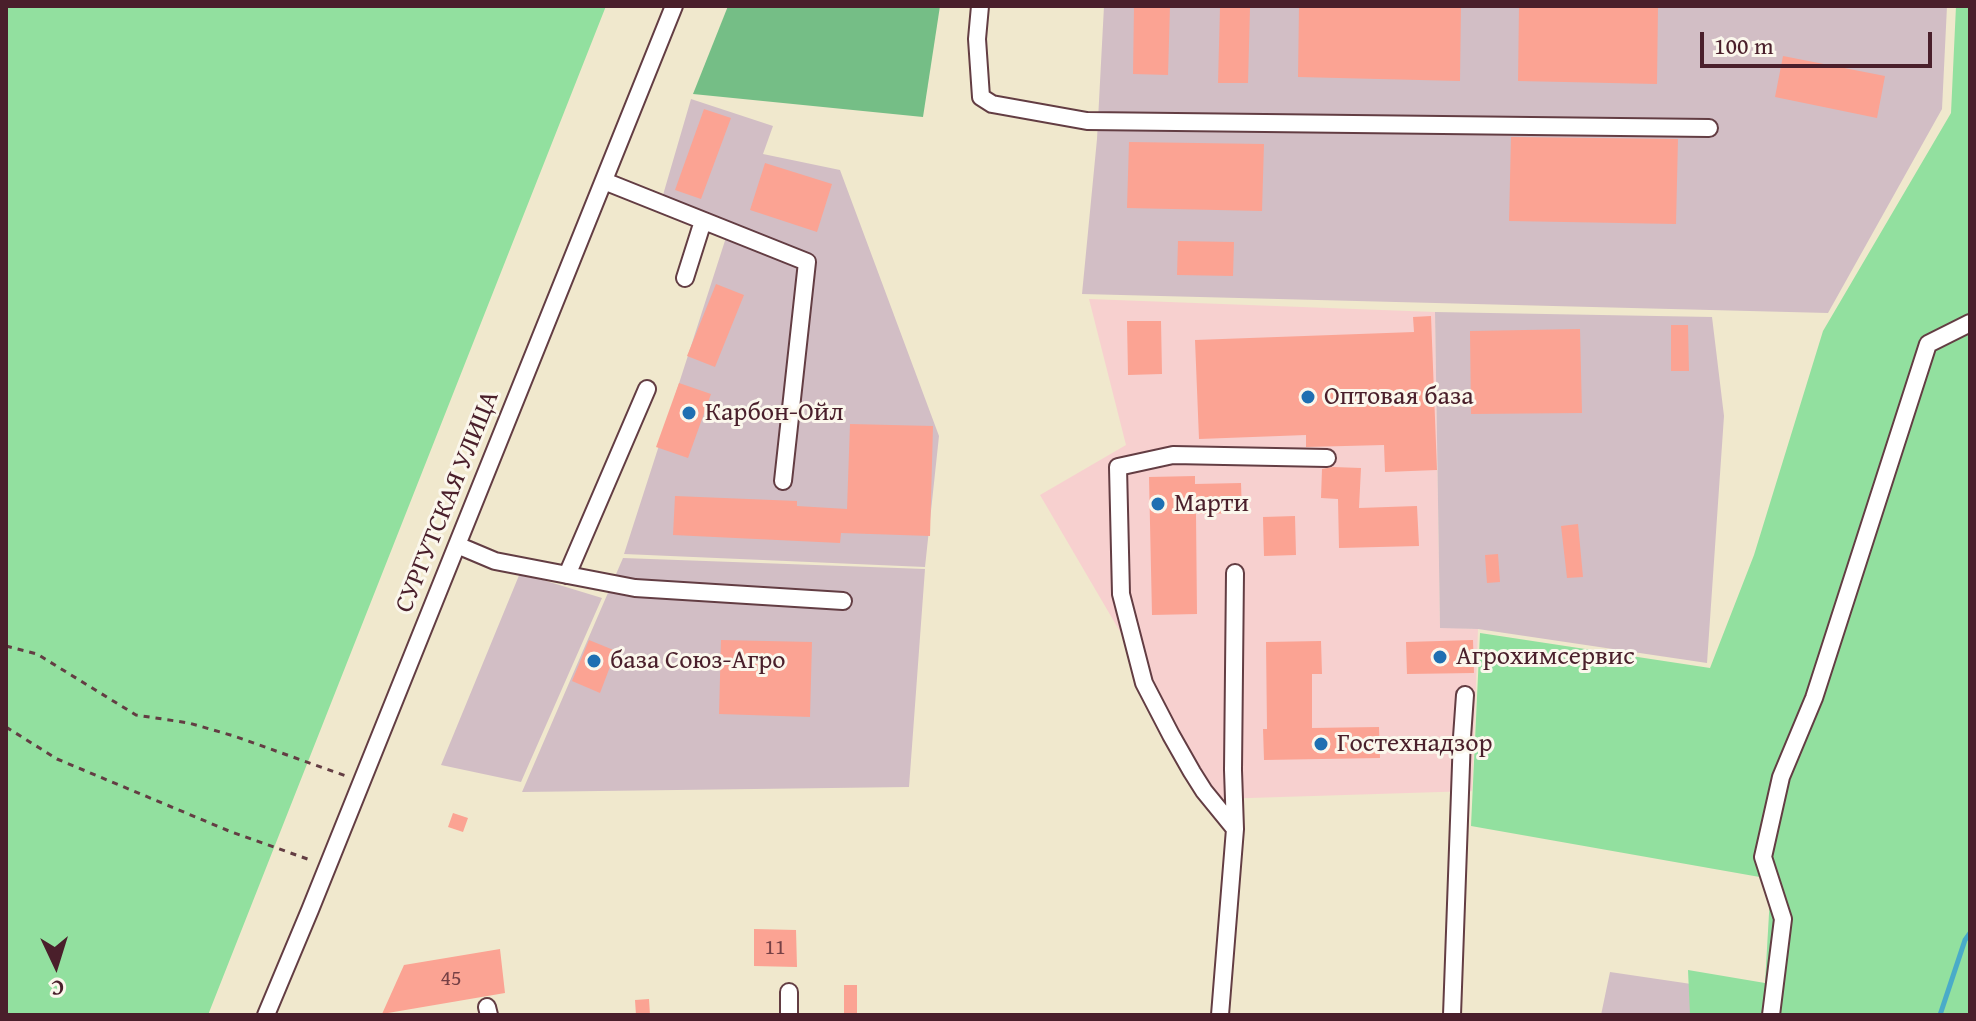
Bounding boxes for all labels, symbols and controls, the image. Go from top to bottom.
scale bar [1704,16,1936,66]
text: 100 m [1714,28,1774,63]
place label: Оптовая база [1324,381,1474,413]
street label: СУРГУТСКАЯ УЛИЦА [389,387,507,617]
marker: Оптовая база [1299,388,1317,406]
place label: Карбон-Ойл [705,397,844,429]
marker: Карбон-Ойл [680,404,698,422]
place label: Марти [1174,488,1249,520]
marker: Марти [1149,495,1167,513]
place label: Агрохимсервис [1456,641,1635,673]
place label: база Союз-Агро [610,645,786,677]
marker: Агрохимсервис [1431,648,1449,666]
marker: база Союз-Агро [585,652,603,670]
place label: Гостехнадзор [1337,728,1493,760]
marker: Гостехнадзор [1312,735,1330,753]
north arrow [16,925,96,1005]
house number: 11 [764,935,786,961]
house number: 45 [440,966,462,992]
text: С [50,973,65,1005]

